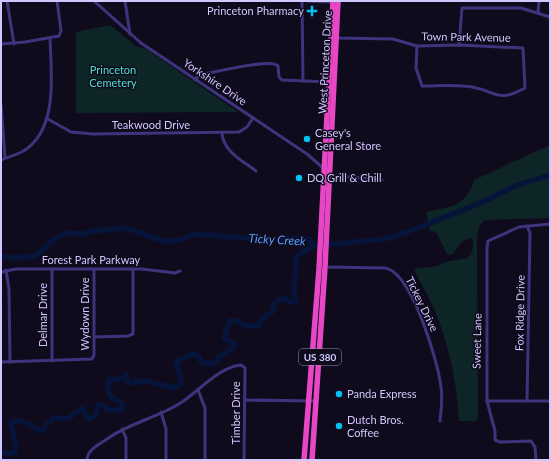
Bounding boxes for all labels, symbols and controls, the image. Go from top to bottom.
place label: Princeton Pharmacy [207,4,304,17]
marker: Princeton Pharmacy [307,6,317,16]
street label: West Princeton Drive [315,10,334,114]
street label: Town Park Avenue [421,29,511,44]
street label: Yorkshire Drive [181,56,250,108]
park label: Princeton Cemetery [89,63,137,89]
street label: Teakwood Drive [112,118,190,131]
place label: Casey's General Store [315,126,381,152]
marker: Casey's General Store [302,134,312,144]
place label: DQ Grill & Chill [307,171,382,184]
marker: DQ Grill & Chill [294,173,304,183]
water label: Ticky Creek [248,231,306,249]
street label: Forest Park Parkway [42,253,141,266]
street label: Tickey Drive [404,274,441,334]
street label: Fox Ridge Drive [512,275,527,351]
street label: Wydown Drive [78,277,91,350]
street label: Delmar Drive [36,283,49,347]
street label: Sweet Lane [470,313,483,369]
road number: US 380 [299,349,341,365]
street label: Timber Drive [229,381,242,444]
place label: Panda Express [347,387,417,400]
marker: Panda Express [334,389,344,399]
place label: Dutch Bros. Coffee [347,413,404,439]
marker: Dutch Bros. Coffee [334,421,344,431]

